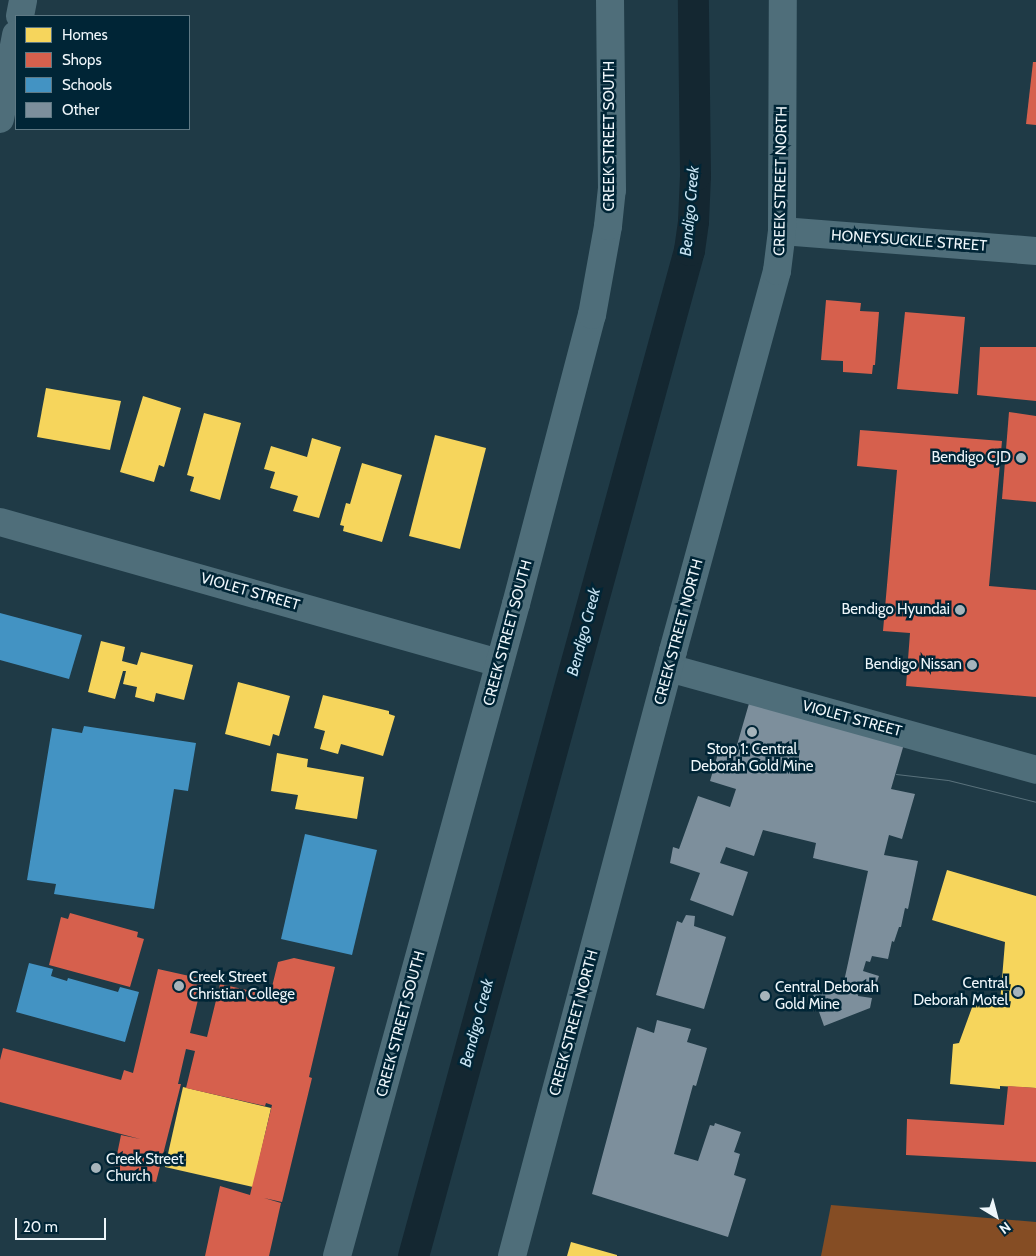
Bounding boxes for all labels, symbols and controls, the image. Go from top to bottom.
legend [15,15,190,130]
text: Homes [62,26,108,44]
text: Shops [62,51,102,69]
street label: CREEK STREET SOUTH [601,61,619,211]
text: Schools [62,76,112,94]
text: Other [62,101,99,119]
street label: CREEK STREET NORTH [771,106,791,256]
water label: Bendigo Creek [676,165,704,257]
street label: HONEYSUCKLE STREET [830,227,988,255]
place label: Bendigo CJD [931,449,1011,467]
marker: Bendigo CJD [1015,452,1027,464]
street label: CREEK STREET NORTH [651,557,707,707]
street label: CREEK STREET SOUTH [480,558,536,708]
street label: VIOLET STREET [198,569,302,615]
water label: Bendigo Creek [563,586,605,678]
place label: Bendigo Hyundai [841,601,950,619]
marker: Bendigo Hyundai [954,604,966,616]
place label: Bendigo Nissan [865,656,962,674]
marker: Bendigo Nissan [966,659,978,671]
street label: VIOLET STREET [800,697,904,741]
marker: Stop 1: Central Deborah Gold Mine [746,726,758,738]
place label: Stop 1: Central Deborah Gold Mine [690,740,814,775]
street label: CREEK STREET NORTH [546,948,602,1098]
street label: CREEK STREET SOUTH [373,949,429,1099]
place label: Creek Street Christian College [189,968,295,1003]
place label: Central Deborah Motel [913,974,1008,1009]
water label: Bendigo Creek [456,977,498,1069]
place label: Central Deborah Gold Mine [775,978,879,1013]
marker: Creek Street Christian College [173,980,185,992]
marker: Central Deborah Motel [1012,986,1024,998]
marker: Central Deborah Gold Mine [759,990,771,1002]
place label: Creek Street Church [106,1150,184,1185]
marker: Creek Street Church [90,1162,102,1174]
north arrow [971,1191,1021,1241]
scale bar [18,1208,109,1240]
text: 20 m [23,1218,58,1236]
text: N [996,1218,1014,1238]

